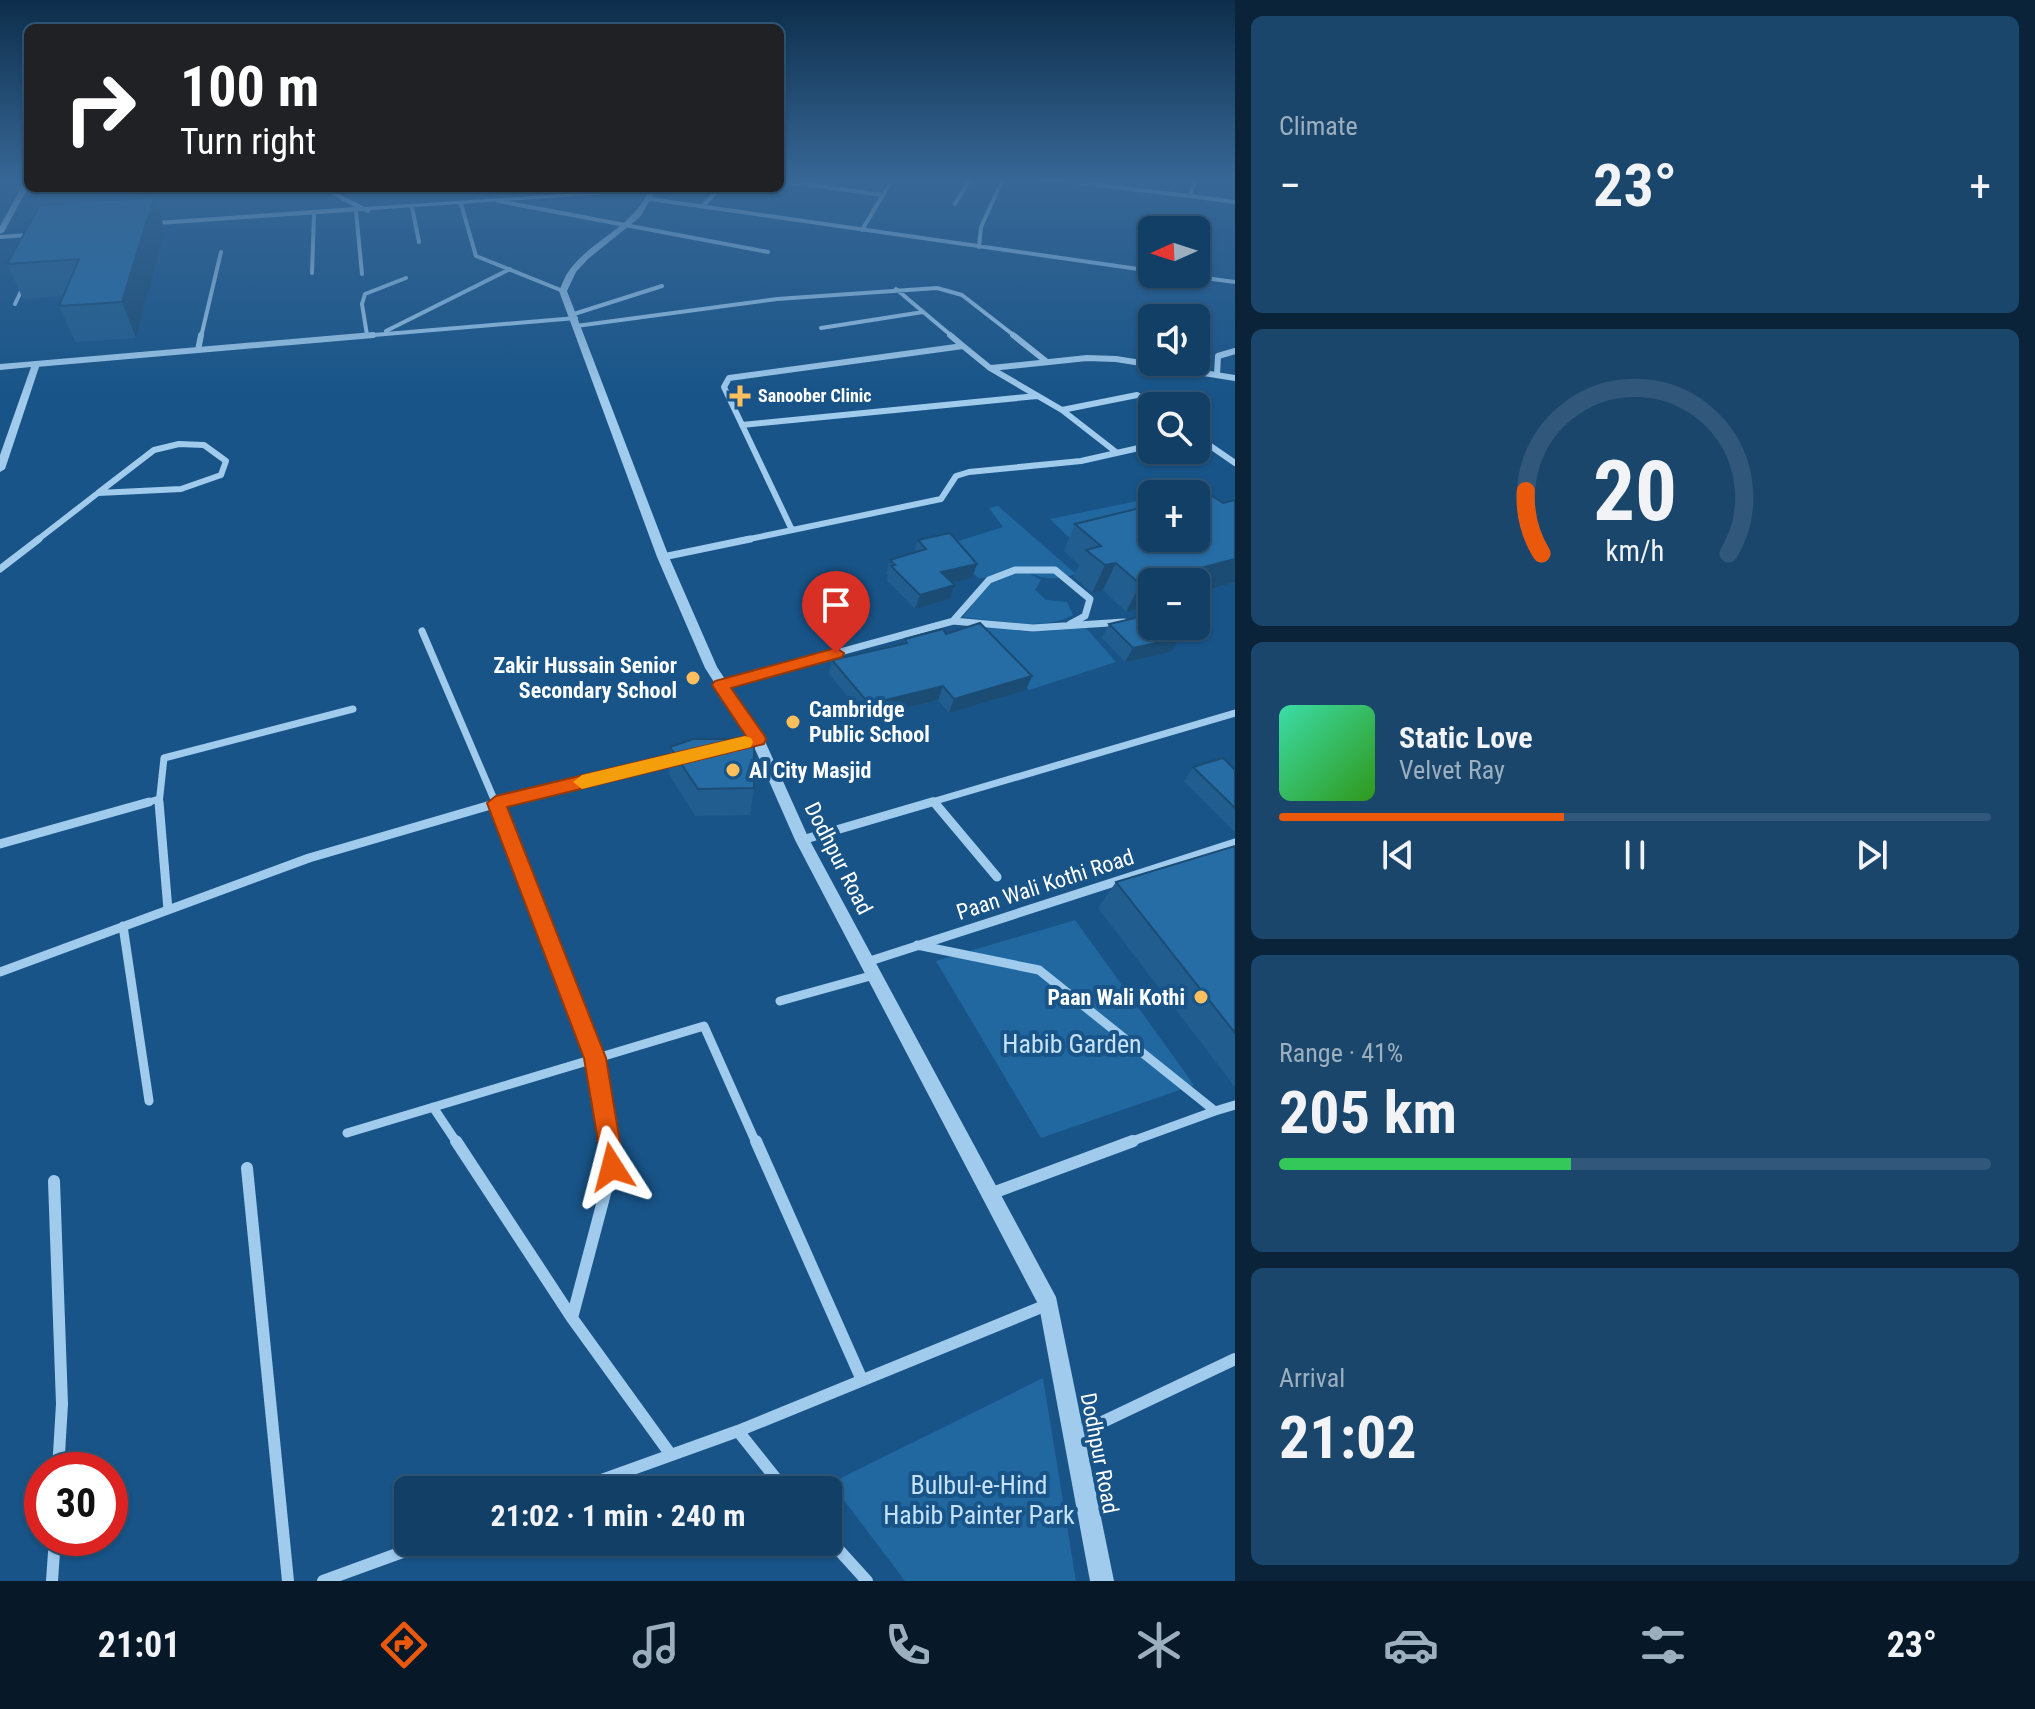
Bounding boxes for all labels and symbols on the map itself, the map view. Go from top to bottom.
north arrow [1138,216,1210,288]
marker: Sanoober Clinic [729,385,751,407]
place label: Sanoober Clinic [758,385,872,406]
pin [802,571,870,653]
place label: Zakir Hussain Senior Secondary School [493,653,677,703]
marker: Zakir Hussain Senior Secondary School [684,669,702,687]
place label: Cambridge Public School [809,697,930,747]
marker: Cambridge Public School [784,713,802,731]
place label: Al City Masjid [749,758,871,783]
marker: Al City Masjid [724,761,742,779]
street label: Dodhpur Road [800,798,878,918]
street label: Paan Wali Kothi Road [953,844,1137,925]
place label: Paan Wali Kothi [1047,985,1185,1010]
marker: Paan Wali Kothi [1192,988,1210,1006]
park label: Habib Garden [1002,1029,1142,1059]
position arrow [570,1125,654,1209]
street label: Dodhpur Road [1076,1391,1123,1516]
speed limit sign: 30 [24,1452,128,1556]
park label: Bulbul-e-Hind Habib Painter Park [883,1470,1075,1530]

